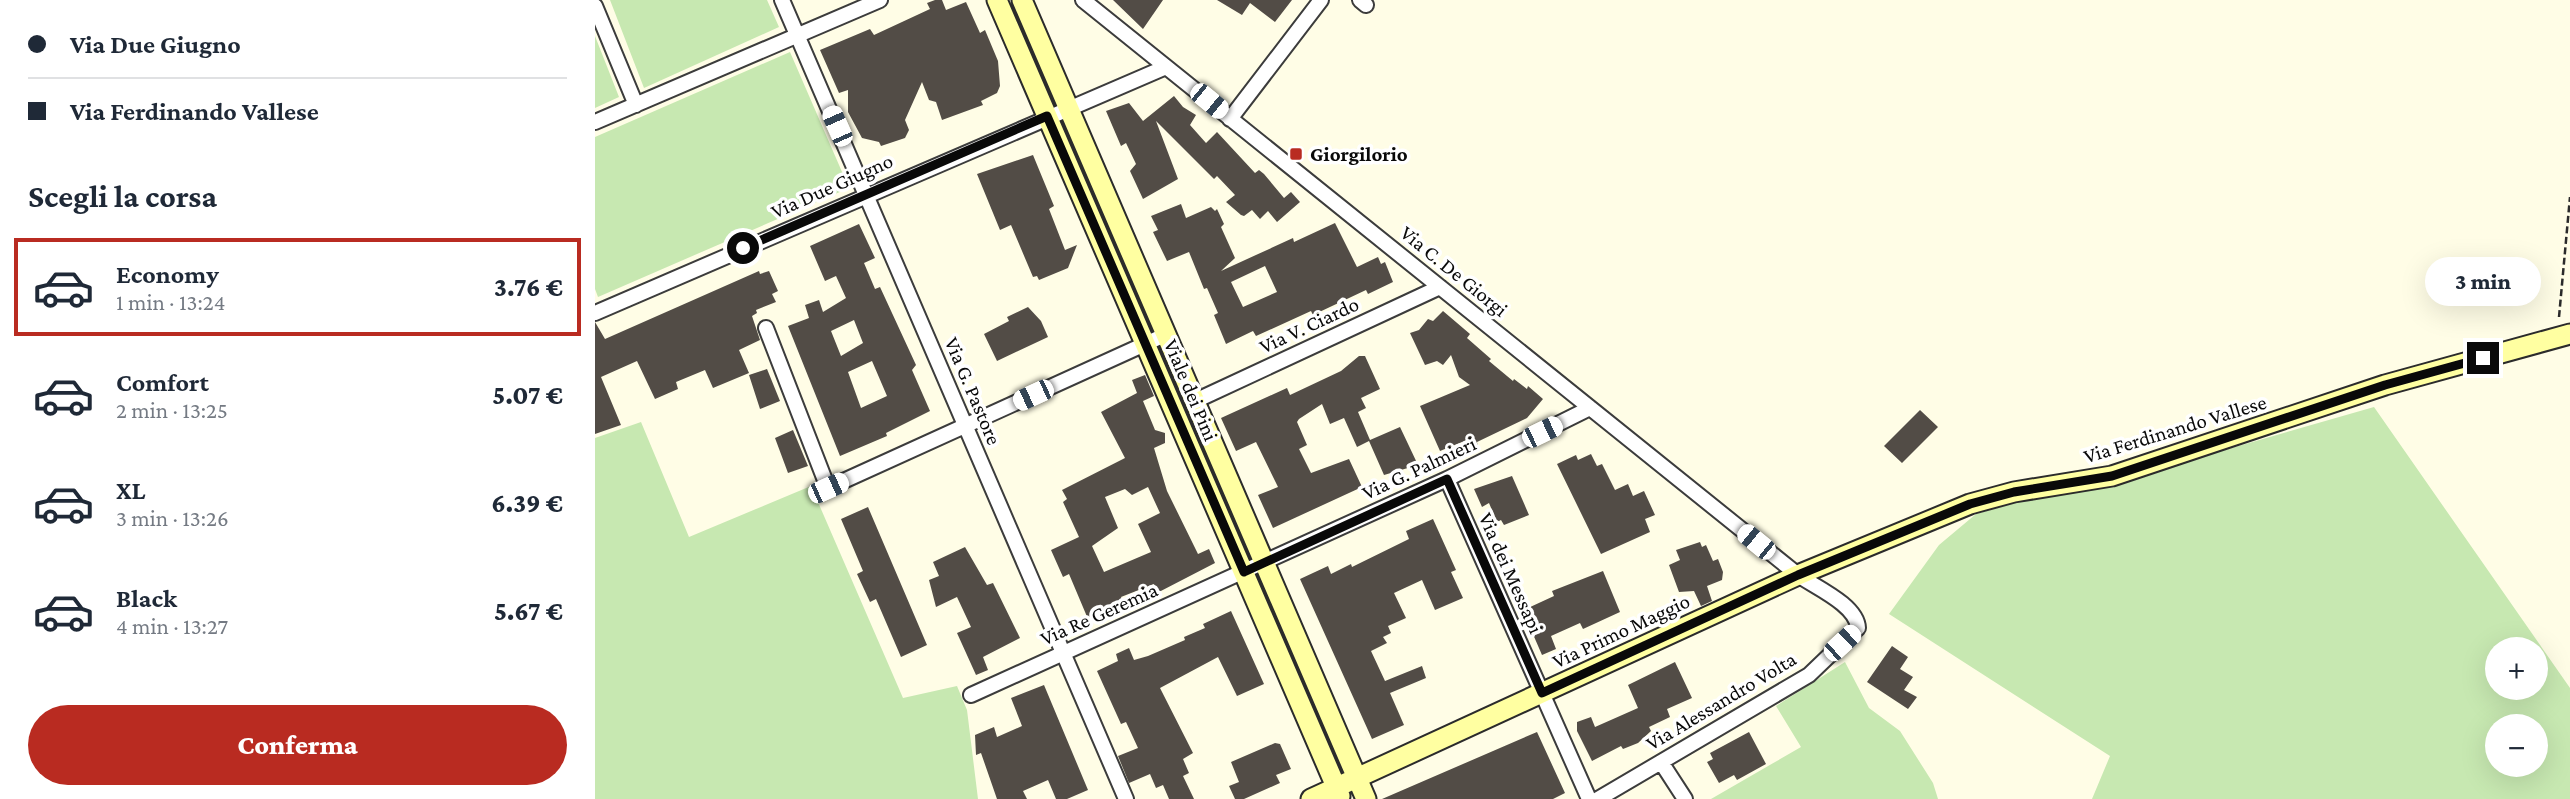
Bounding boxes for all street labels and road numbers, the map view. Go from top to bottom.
street label: Via Due Giugno [767,148,897,224]
street label: Via C. De Giorgi [1396,220,1513,322]
street label: Via V. Ciardo [1255,292,1363,358]
street label: Via G. Pastore [940,334,1006,448]
street label: Viale dei Pini [1159,336,1223,445]
street label: Via Ferdinando Vallese [2081,390,2269,468]
street label: Via G. Palmieri [1358,431,1480,505]
street label: Via dei Messapi [1474,509,1549,638]
street label: Via Re Geremia [1036,577,1162,651]
street label: Via Primo Maggio [1548,589,1694,673]
street label: Via Alessandro Volta [1642,647,1801,755]

